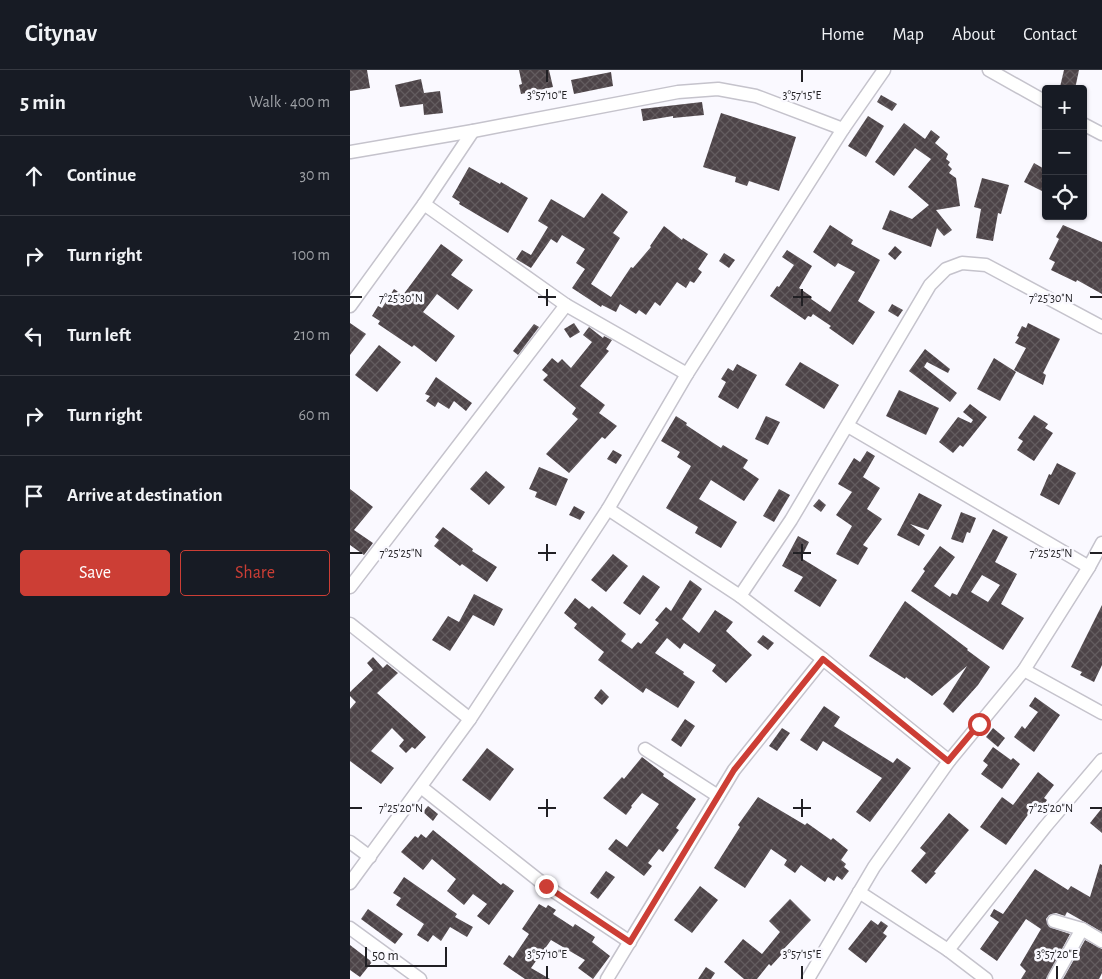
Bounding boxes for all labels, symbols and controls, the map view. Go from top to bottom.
text: Citynav [25,22,97,46]
text: Home [821,26,864,44]
text: Map [892,26,924,44]
text: About [952,26,995,44]
text: Contact [1023,26,1077,44]
map controls [1042,85,1087,220]
button: + [1042,85,1087,130]
text: 3°57'10"E [527,89,567,101]
text: 3°57'15"E [783,89,822,101]
text: 5 min [20,92,66,113]
text: Walk · 400 m [249,94,330,110]
button: − [1042,130,1087,175]
icon: ahead [20,162,48,190]
text: Continue [67,166,136,185]
text: 30 m [300,167,330,183]
button: locate [1042,175,1087,220]
icon: right [20,242,48,270]
text: Turn right [67,246,142,265]
text: 100 m [292,247,330,263]
text: 7°25'30"N [379,292,423,304]
text: 7°25'30"N [1029,292,1073,304]
icon: left [20,322,48,350]
text: Turn left [67,326,131,345]
text: 210 m [293,327,330,343]
icon: right [20,402,48,430]
text: Turn right [67,406,142,425]
text: 60 m [299,407,330,423]
icon: arrive [20,482,48,510]
text: Arrive at destination [67,486,223,505]
text: 7°25'25"N [379,547,423,559]
text: 7°25'25"N [1029,547,1073,559]
button: Save [20,550,170,596]
button: Share [180,550,330,596]
route start [968,713,991,736]
text: 7°25'20"N [379,802,423,814]
text: 7°25'20"N [1029,802,1073,814]
route end [535,875,558,898]
scale bar [365,944,448,967]
text: 3°57'10"E [527,948,567,960]
text: 3°57'15"E [783,948,822,960]
text: 3°57'20"E [1036,948,1078,960]
text: 50 m [372,949,399,963]

